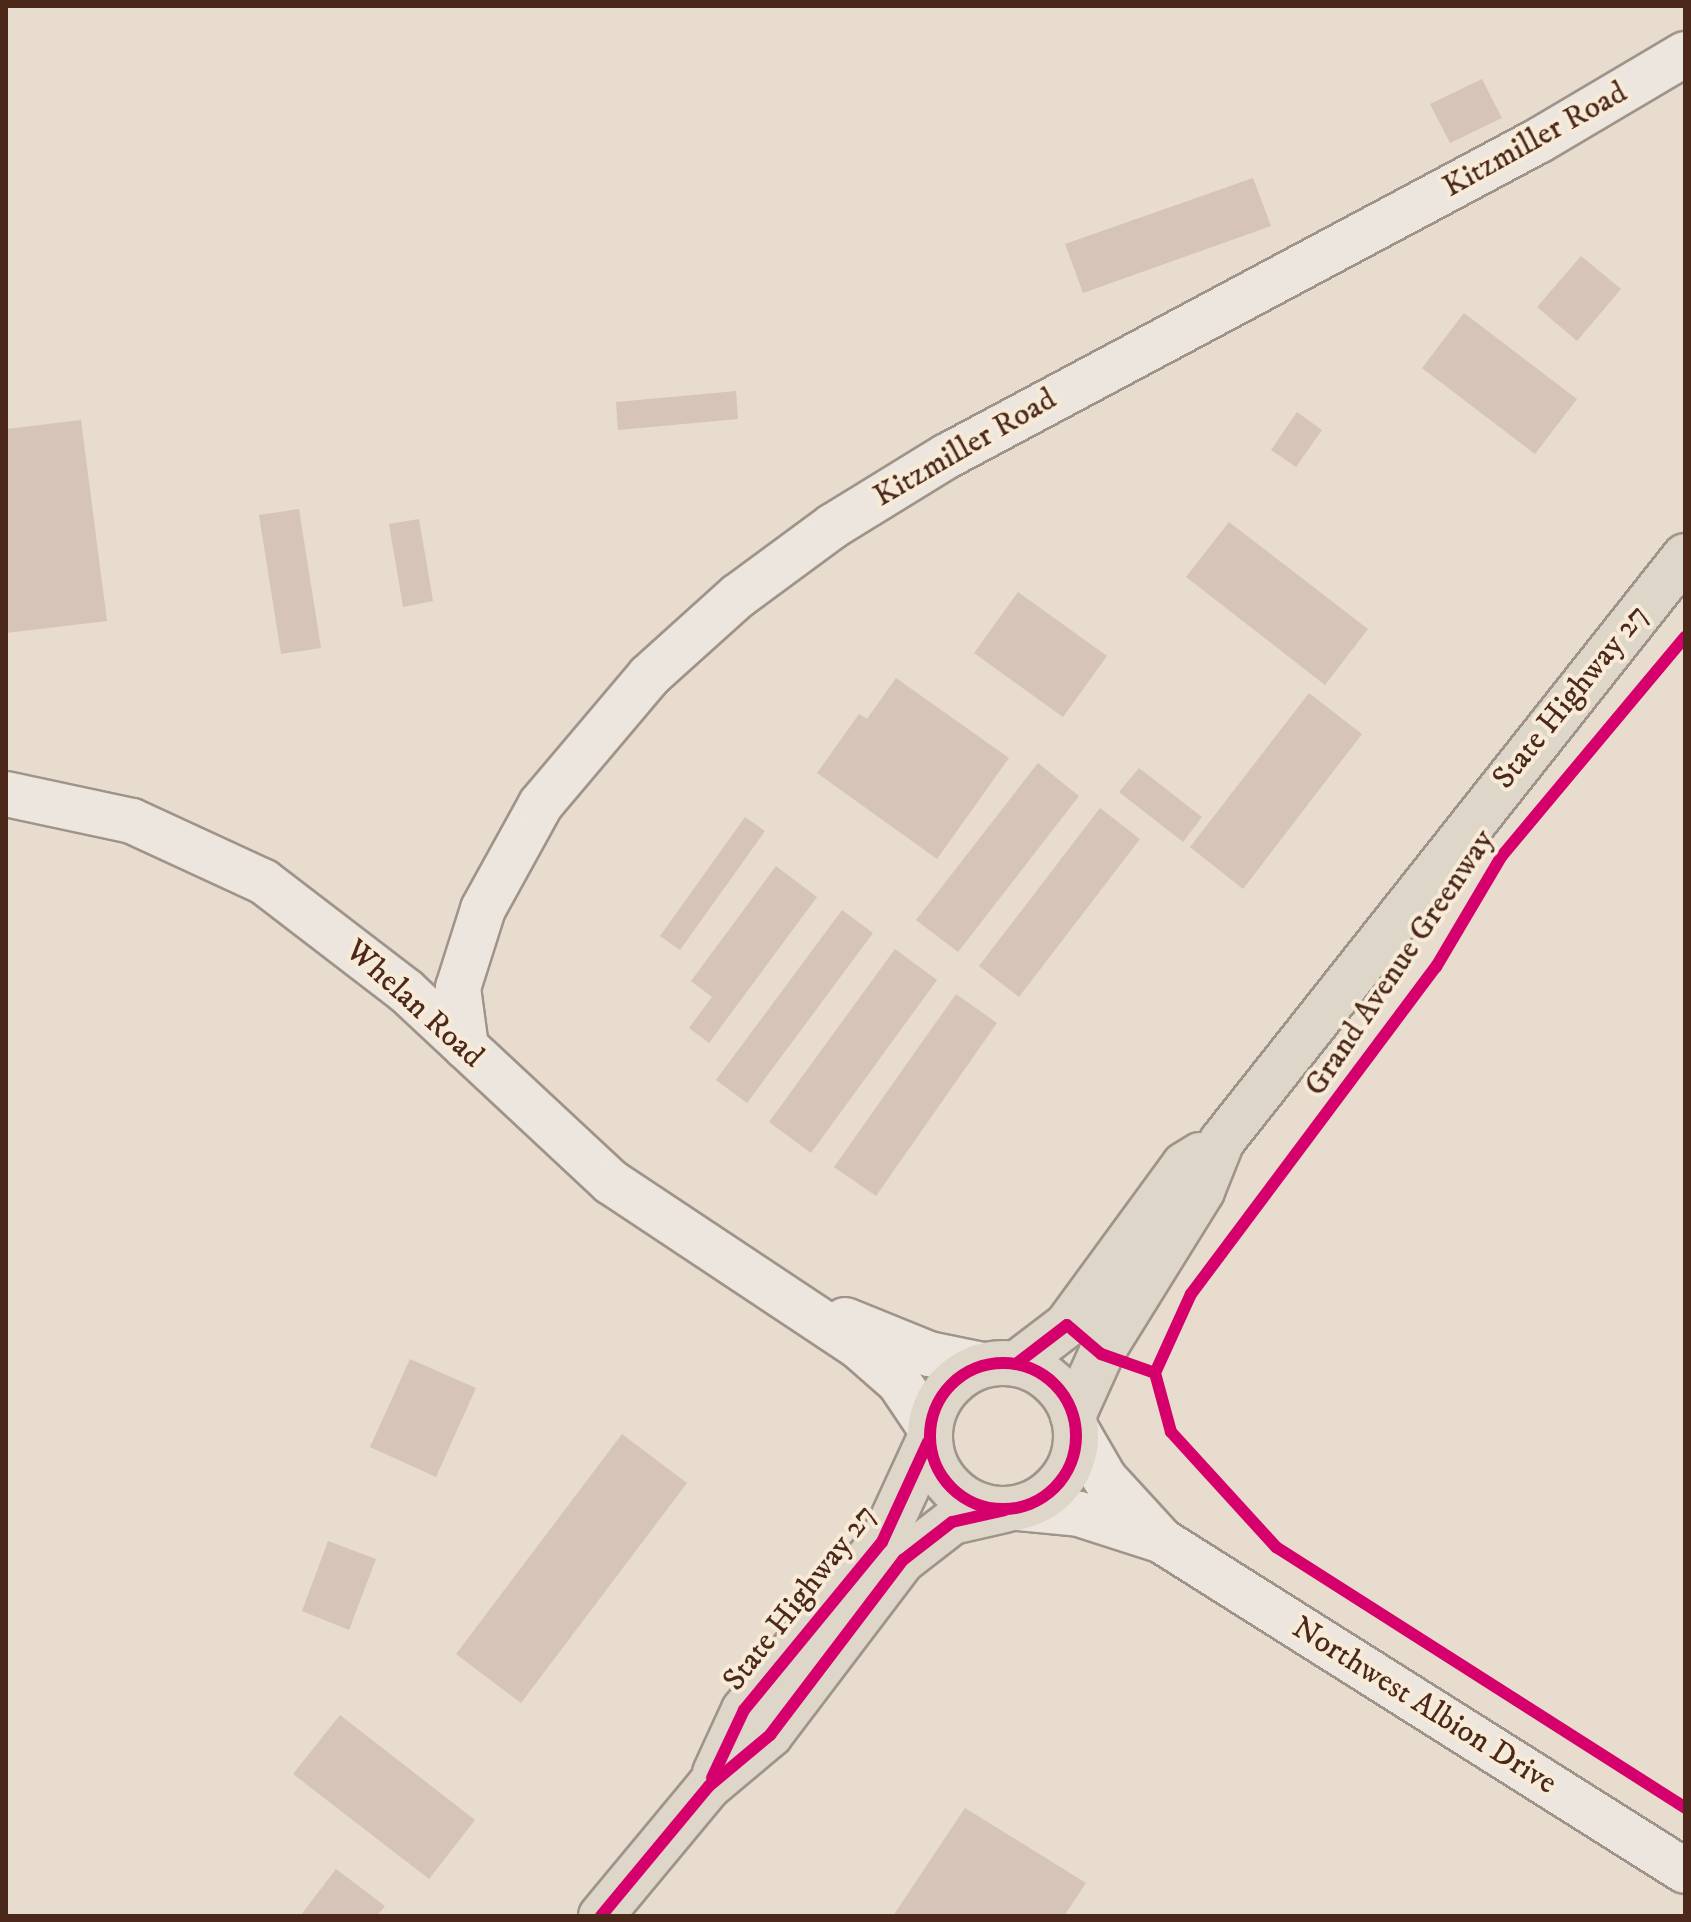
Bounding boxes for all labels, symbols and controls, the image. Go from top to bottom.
street label: Kitzmiller Road [1436,74,1634,206]
street label: Kitzmiller Road [867,380,1063,516]
street label: State Highway 27 [1485,597,1657,797]
street label: Grand Avenue Greenway [1297,823,1503,1103]
street label: Whelan Road [337,932,491,1076]
street label: State Highway 27 [715,1497,885,1699]
street label: Northwest Albion Drive [1285,1609,1563,1803]

